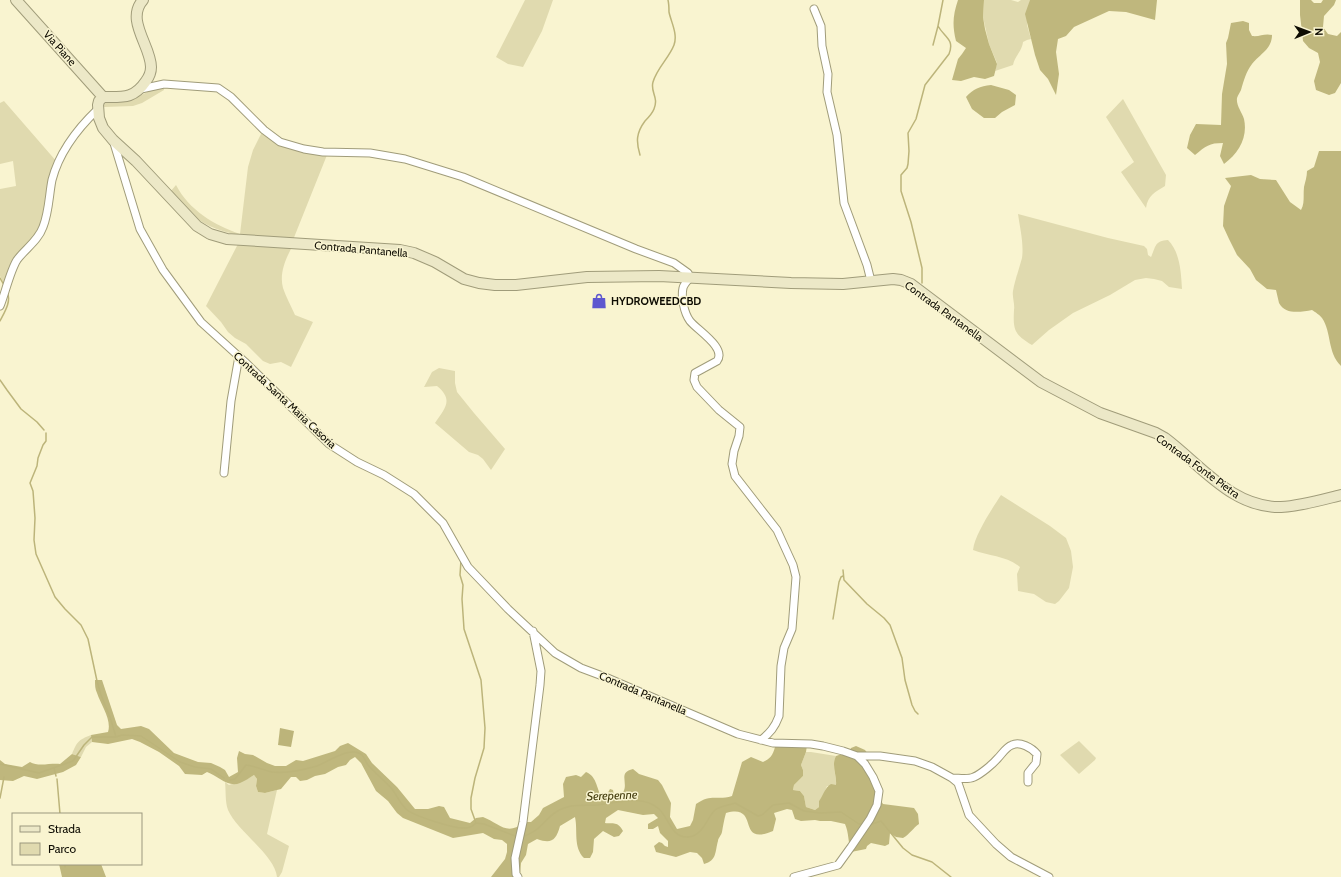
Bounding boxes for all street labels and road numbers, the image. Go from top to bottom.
street label: Via Piane [40,27,80,69]
street label: Contrada Pantanella [314,238,409,260]
street label: Contrada Pantanella [902,278,987,345]
street label: Contrada Santa Maria Casoria [231,349,340,452]
street label: Contrada Fonte Pietra [1153,431,1243,502]
street label: Contrada Pantanella [597,668,690,718]

